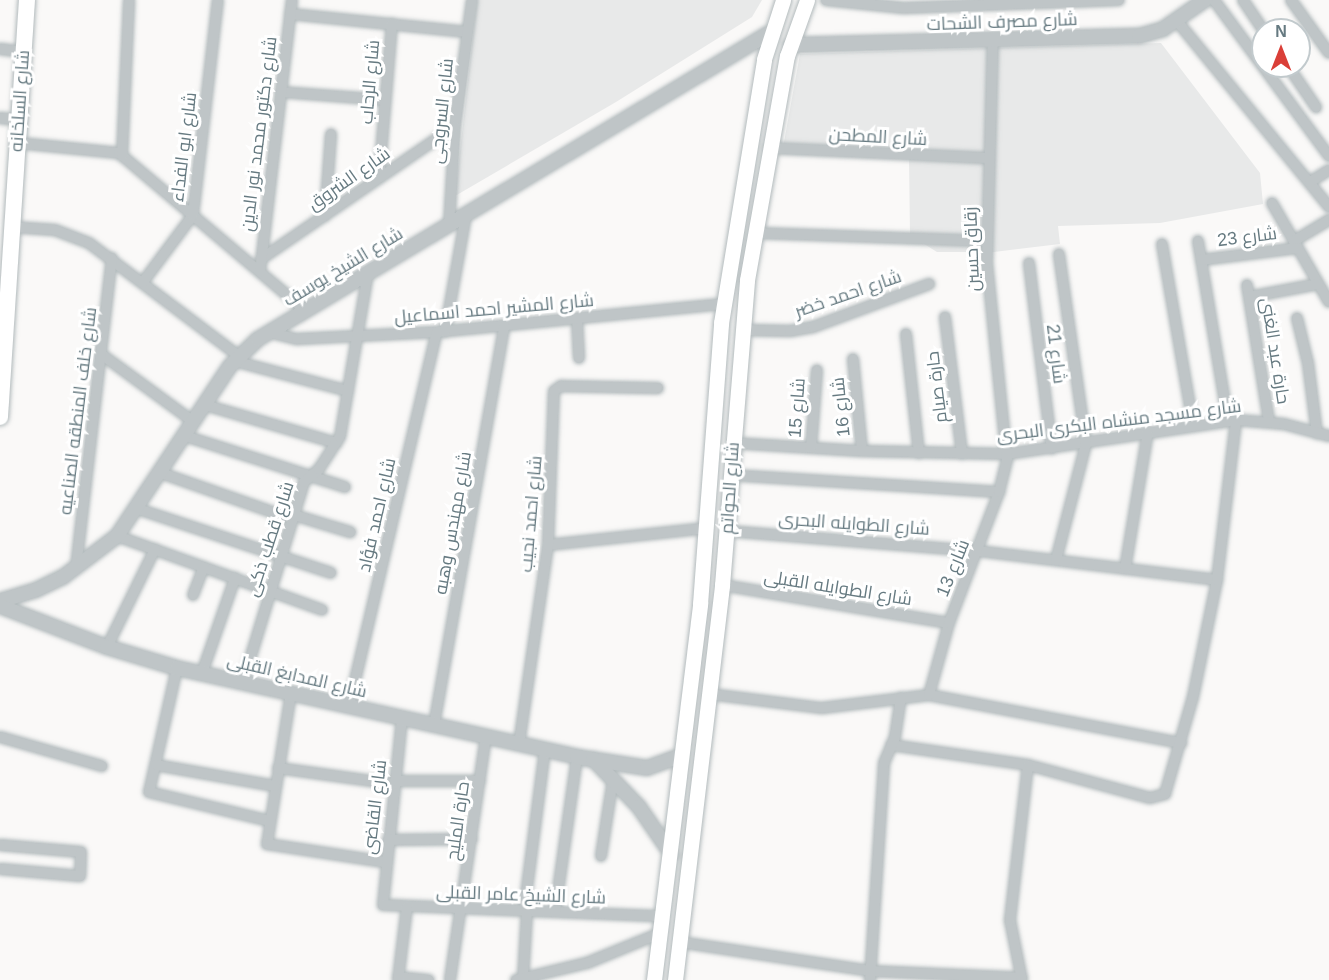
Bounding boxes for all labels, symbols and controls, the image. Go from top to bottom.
street label: شارع مصرف الشحات [926,9,1078,35]
north arrow [1251,18,1311,78]
text: N [1275,23,1287,40]
street label: شارع دكتور محمد نور الدين [236,35,282,233]
street label: شارع الرحاب [356,39,384,125]
street label: شارع السلخانه [6,49,34,153]
street label: شارع السروجى [426,57,458,165]
street label: شارع ابو الفداء [167,91,201,203]
street label: شارع المطحن [828,124,928,150]
street label: شارع الشروق [304,143,394,215]
street label: زقاق حسين [960,206,984,292]
street label: شارع الشيخ يوسف [279,223,407,311]
street label: شارع 23 [1216,223,1278,251]
street label: شارع احمد خضر [792,266,904,322]
street label: شارع المشير احمد اسماعيل [393,290,595,328]
street label: حارة عبد الغنى [1256,296,1294,406]
street label: شارع خلف المنطقه الصناعيه [55,306,101,516]
street label: شارع 21 [1042,323,1070,385]
street label: حارة صيام [922,350,952,424]
street label: شارع 16 [827,376,855,438]
street label: شارع 15 [784,377,810,439]
street label: شارع مسجد منشاه البكرى البحرى [995,395,1243,447]
street label: شارع الحواتم [716,441,744,535]
street label: شارع مهندس وهبه [430,450,476,596]
street label: شارع احمد نجيب [515,455,547,573]
street label: شارع احمد فؤاد [353,456,401,574]
street label: شارع قطب ذكى [241,479,299,599]
street label: شارع الطوايله البحرى [778,508,930,540]
street label: شارع 13 [932,536,974,600]
street label: شارع الطوايله القبلى [762,566,914,610]
street label: شارع المدابغ القبلى [225,649,369,703]
street label: شارع القاضى [358,758,392,856]
street label: حارة المليح [442,780,474,862]
street label: شارع الشيخ عامر القبلى [436,881,606,909]

